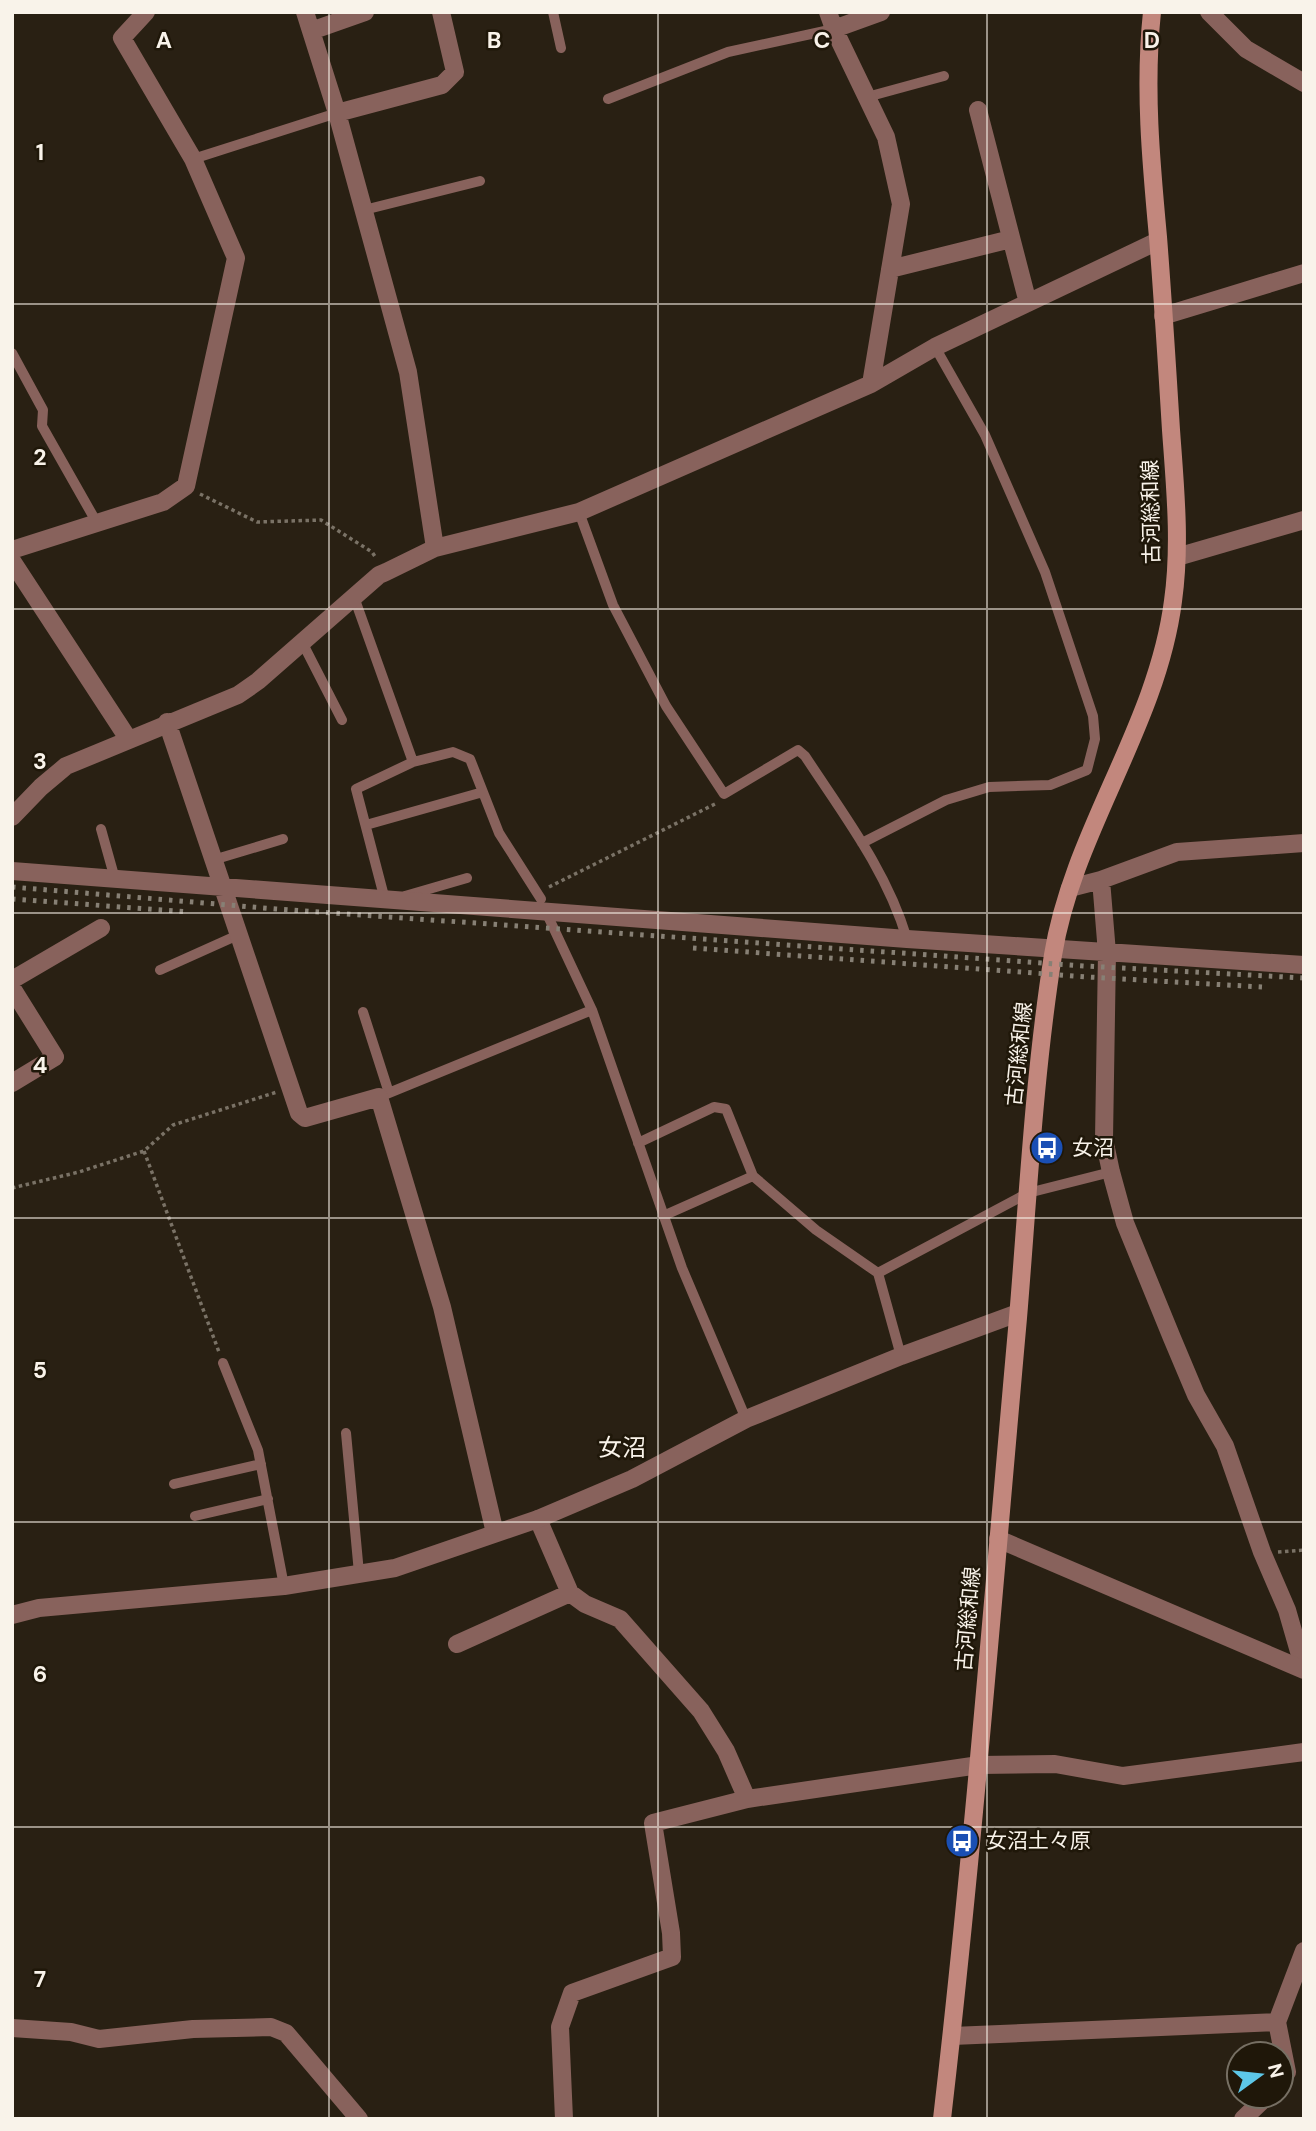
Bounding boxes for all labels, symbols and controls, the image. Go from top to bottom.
text: A [156,25,172,55]
text: B [487,25,501,55]
text: C [814,25,830,55]
text: D [1144,25,1160,55]
text: 1 [36,137,44,167]
text: 2 [33,442,47,472]
street label: 古河総和線 [1136,459,1166,565]
text: 3 [33,746,47,776]
street label: 古河総和線 [1000,1000,1038,1108]
text: 4 [33,1050,48,1080]
bus stop icon: 女沼 [1028,1129,1066,1167]
place label: 女沼 [1072,1134,1114,1162]
text: 5 [33,1355,47,1385]
district label: 女沼 [598,1432,646,1463]
street label: 古河総和線 [949,1565,987,1673]
text: 6 [33,1659,47,1689]
bus stop icon: 女沼土々原 [943,1822,981,1860]
place label: 女沼土々原 [986,1827,1091,1855]
text: 7 [34,1964,46,1994]
north arrow [1225,2040,1295,2110]
text: N [1262,2061,1290,2081]

